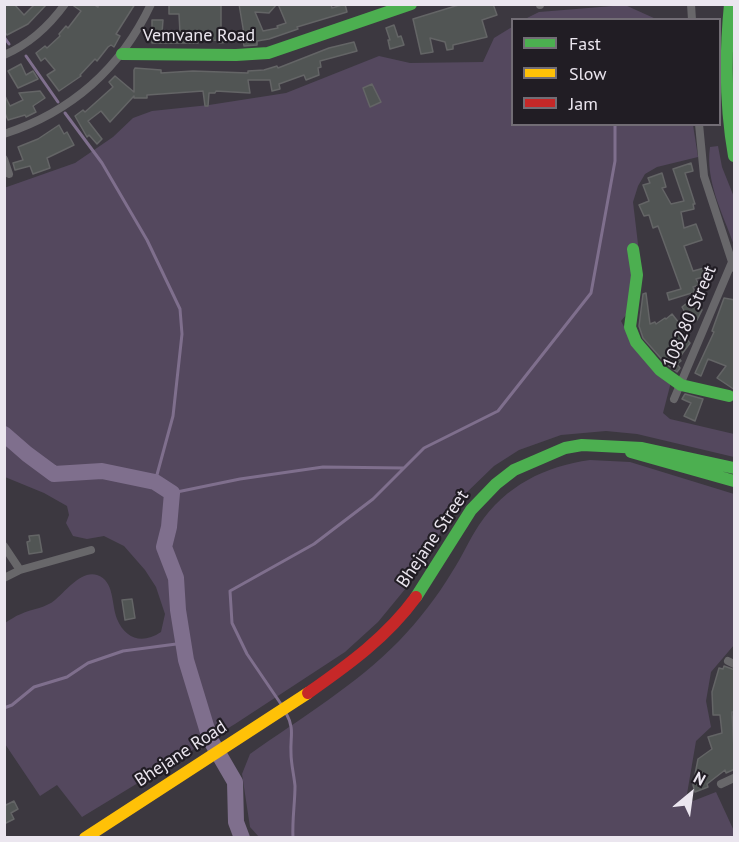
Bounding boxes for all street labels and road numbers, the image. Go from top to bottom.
street label: Vemvane Road [143,25,255,47]
street label: 108280 Street [659,262,721,372]
street label: Bhejane Street [392,486,474,592]
street label: Bhejane Road [131,716,231,792]

